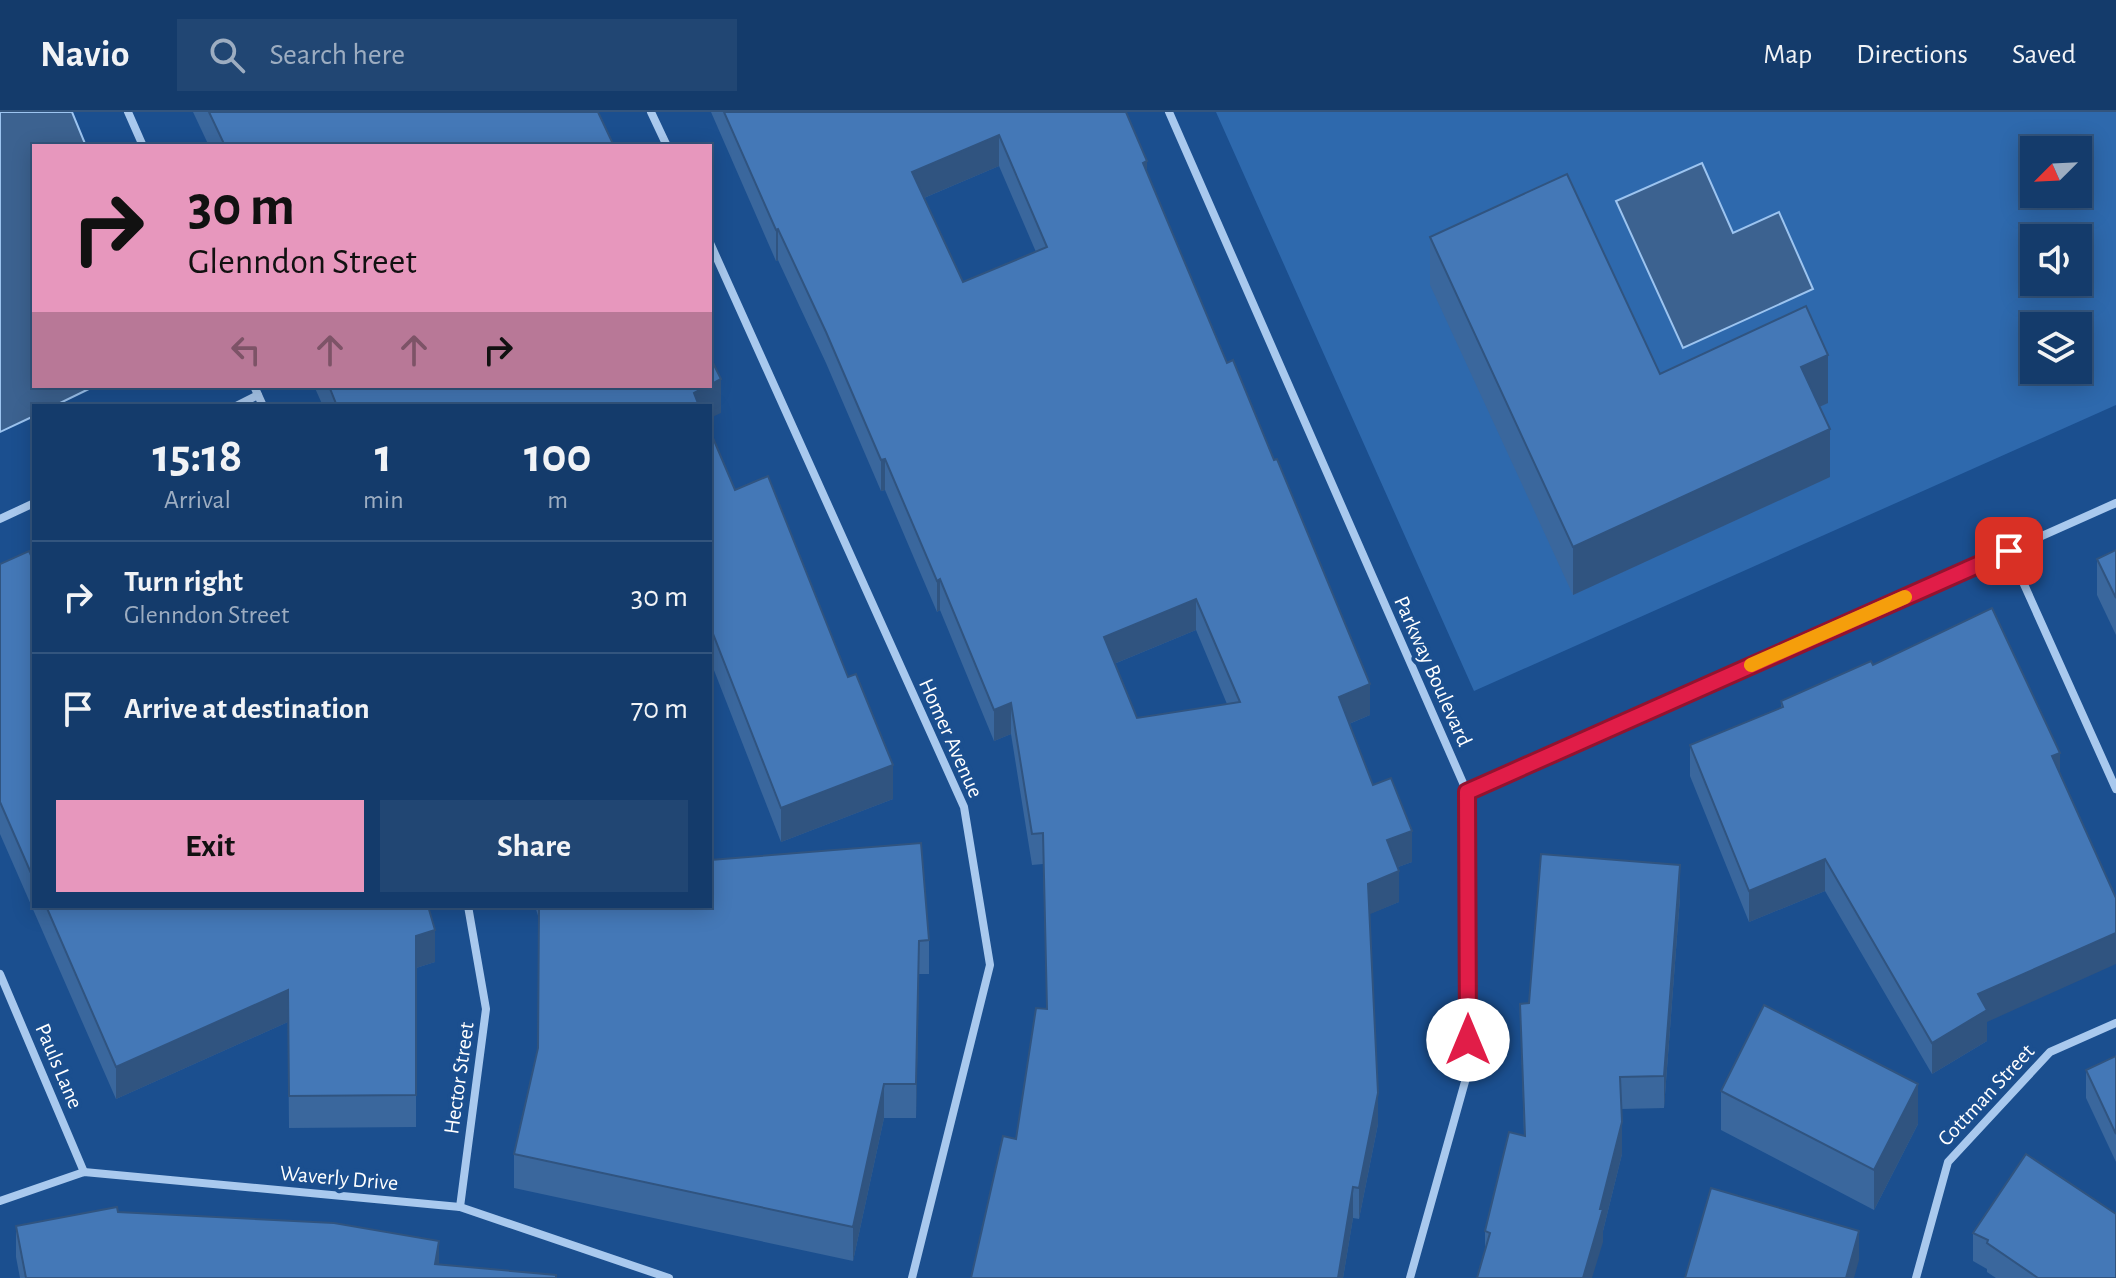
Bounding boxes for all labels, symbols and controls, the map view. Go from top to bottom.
search box [177,19,737,91]
icon: search [205,33,249,77]
text: Navio [40,36,129,74]
text: Search here [269,40,405,70]
text: Map [1763,41,1812,69]
text: Directions [1856,41,1968,69]
text: Saved [2012,41,2076,69]
north arrow [2020,136,2092,208]
map controls [2020,136,2092,384]
icon: right [56,176,160,280]
text: 30 m [188,179,295,235]
button: sound [2020,224,2092,296]
text: Glenndon Street [188,244,417,280]
button: layers [2020,312,2092,384]
icon: left [224,328,268,372]
icon: ahead [308,328,352,372]
icon: ahead [392,328,436,372]
icon: right [476,328,520,372]
text: 15:18 [153,433,243,481]
text: 1 [375,433,392,481]
text: 100 [524,433,591,481]
text: Arrival [164,487,231,513]
text: min [363,487,404,513]
text: m [547,487,568,513]
pin [1975,517,2043,585]
icon: arrive [1987,529,2031,573]
text: Turn right [124,567,243,597]
icon: right [56,575,100,619]
text: 30 m [631,582,688,612]
street label: Parkway Boulevard [1390,593,1476,749]
text: Glenndon Street [124,602,289,628]
street label: Homer Avenue [915,675,987,801]
icon: arrive [56,687,100,731]
text: Arrive at destination [124,694,370,724]
text: 70 m [631,694,688,724]
button: Exit [56,800,364,892]
button: Share [380,800,688,892]
position arrow [1426,998,1510,1082]
street label: Pauls Lane [31,1020,87,1112]
street label: Hector Street [440,1020,478,1136]
street label: Cottman Street [1934,1040,2038,1150]
street label: Waverly Drive [279,1162,399,1194]

